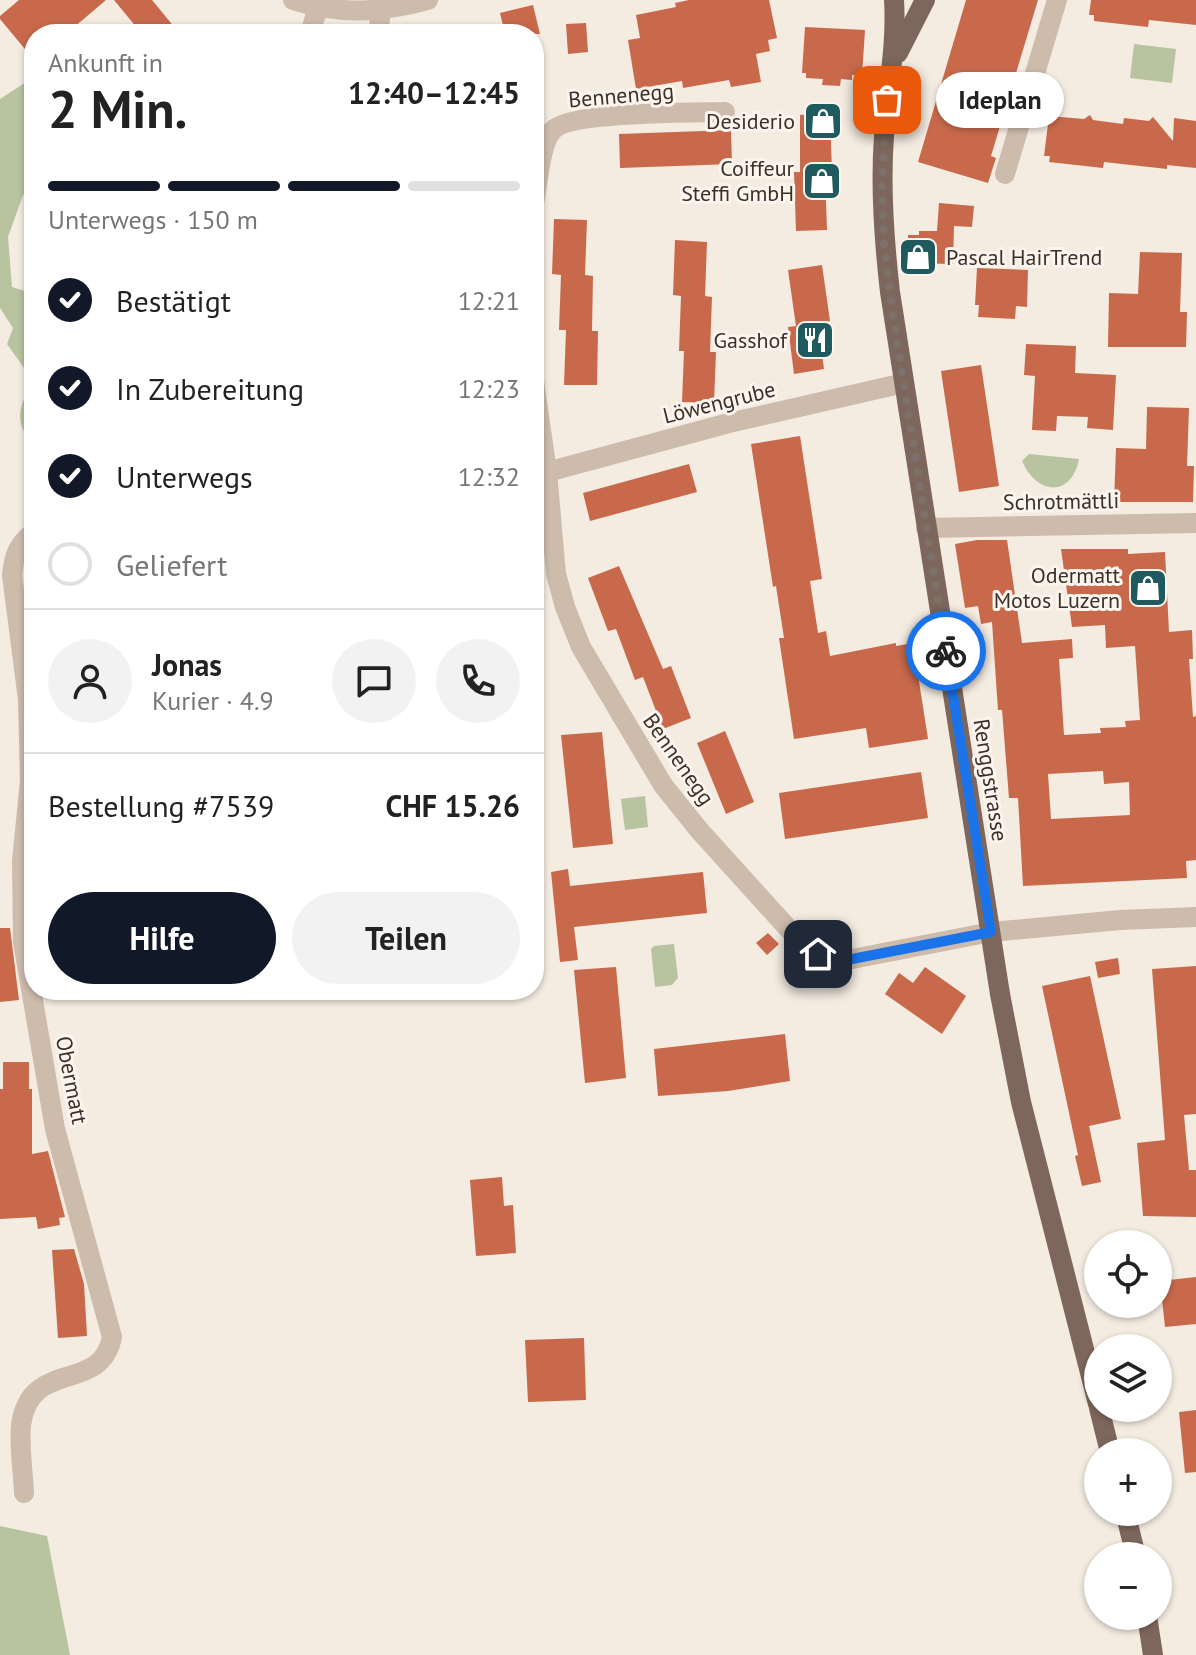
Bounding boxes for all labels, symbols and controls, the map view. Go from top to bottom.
text: Ankunft in [48,46,163,79]
pin [853,66,921,134]
callout: Ideplan [935,72,1063,128]
text: 12:40–12:45 [348,73,520,112]
text: 2 Min. [48,75,187,142]
street label: Bennenegg [567,76,675,114]
icon: bag [865,78,909,122]
text: Ideplan [958,83,1042,116]
shop icon: Desiderio [802,100,844,142]
place label: Desiderio [706,107,795,135]
place label: Coiffeur Steffi GmbH [681,154,795,207]
shop icon: Coiffeur Steffi GmbH [801,160,843,202]
text: Unterwegs · 150 m [48,203,258,236]
shop icon: Pascal HairTrend [897,236,939,278]
place label: Pascal HairTrend [946,243,1102,271]
icon: check [48,278,92,322]
text: Bestätigt [116,281,231,320]
text: 12:21 [458,284,520,317]
restaurant icon: Gasshof [794,319,836,361]
place label: Gasshof [714,326,788,354]
icon: check [48,366,92,410]
text: In Zubereitung [116,369,304,408]
text: 12:23 [458,372,520,405]
street label: Löwengrube [660,375,778,429]
icon: check [48,454,92,498]
text: Unterwegs [116,457,253,496]
text: 12:32 [458,460,520,493]
street label: Schrotmättli [1003,486,1119,516]
text: Geliefert [116,545,227,584]
place label: Odermatt Motos Luzern [994,561,1121,614]
shop icon: Odermatt Motos Luzern [1127,567,1169,609]
courier [906,611,986,691]
icon: bike [924,629,968,673]
button: person [48,639,132,723]
button: chat [332,639,416,723]
button: phone [436,639,520,723]
text: Jonas [152,645,222,684]
text: Kurier · 4.9 [152,684,274,717]
street label: Bennenegg [637,708,721,810]
street label: Renggstrasse [967,717,1015,843]
text: Bestellung #7539 [48,786,274,825]
text: CHF 15.26 [385,786,520,825]
button: Hilfe [48,892,276,984]
button: Teilen [292,892,520,984]
pin [784,920,852,988]
icon: home [796,932,840,976]
street label: Obermatt [50,1034,94,1127]
map controls [1084,1230,1172,1630]
button: locate [1084,1230,1172,1318]
button: layers [1084,1334,1172,1422]
button: + [1084,1438,1172,1526]
button: − [1084,1542,1172,1630]

